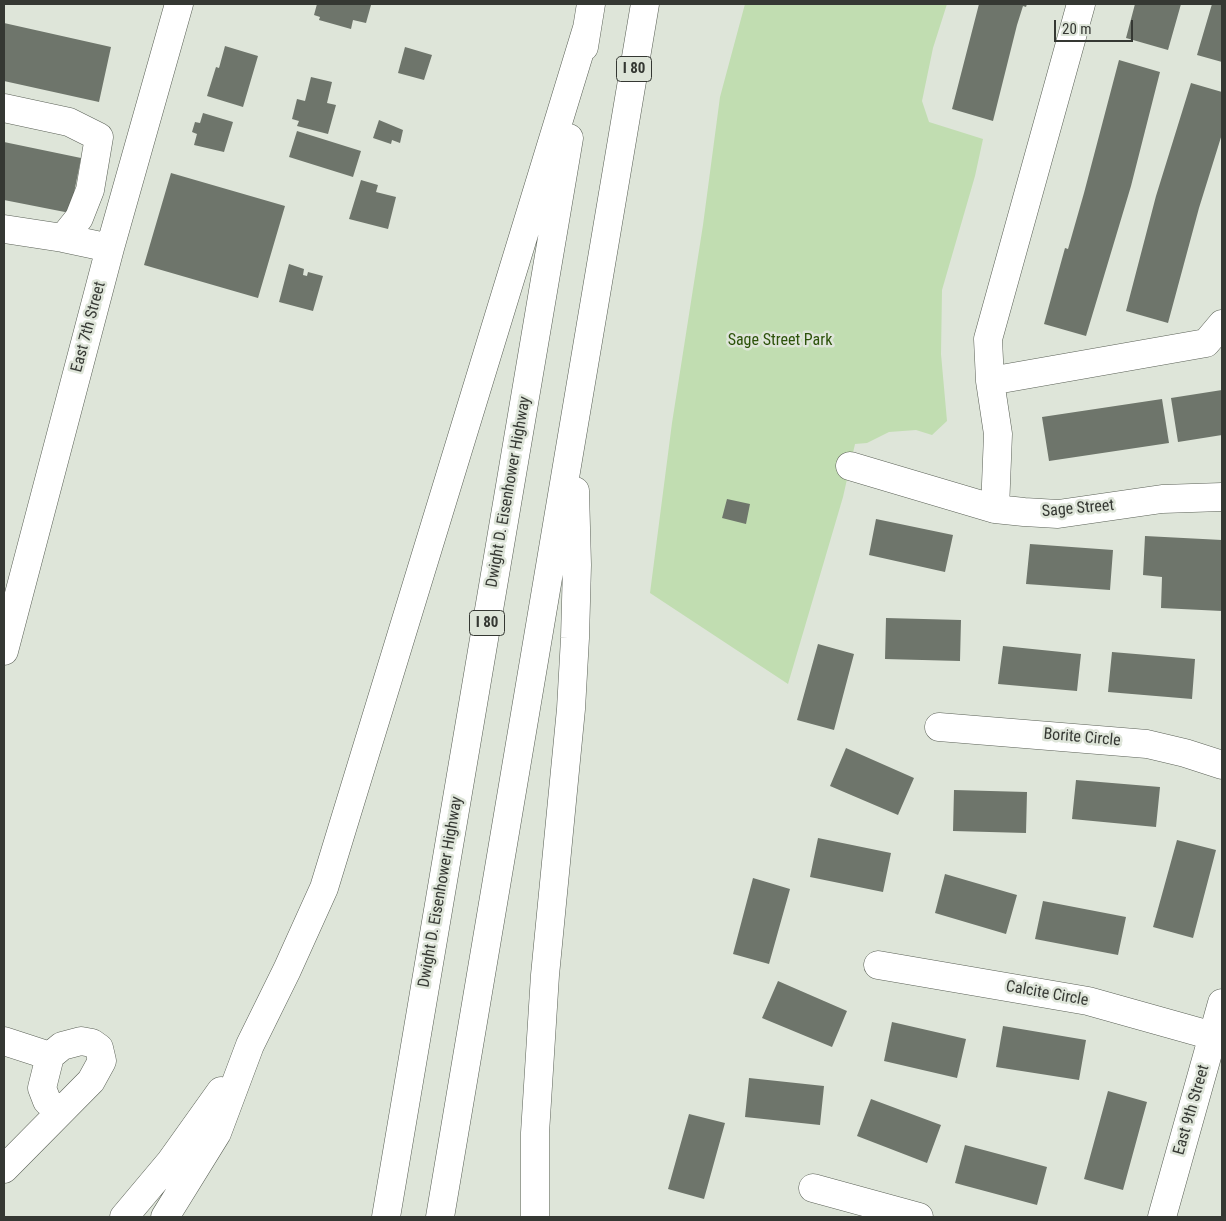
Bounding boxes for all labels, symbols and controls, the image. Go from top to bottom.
scale bar [1056,10,1135,42]
text: 20 m [1062,20,1092,38]
road number: I 80 [616,56,652,82]
street label: East 7th Street [68,280,110,374]
park label: Sage Street Park [728,331,832,351]
street label: Dwight D. Eisenhower Highway [483,395,535,589]
street label: Sage Street [1041,496,1115,522]
road number: I 80 [470,610,504,636]
street label: Borite Circle [1043,725,1121,751]
street label: Dwight D. Eisenhower Highway [415,795,467,989]
street label: Calcite Circle [1004,977,1090,1011]
street label: East 9th Street [1170,1063,1214,1157]

